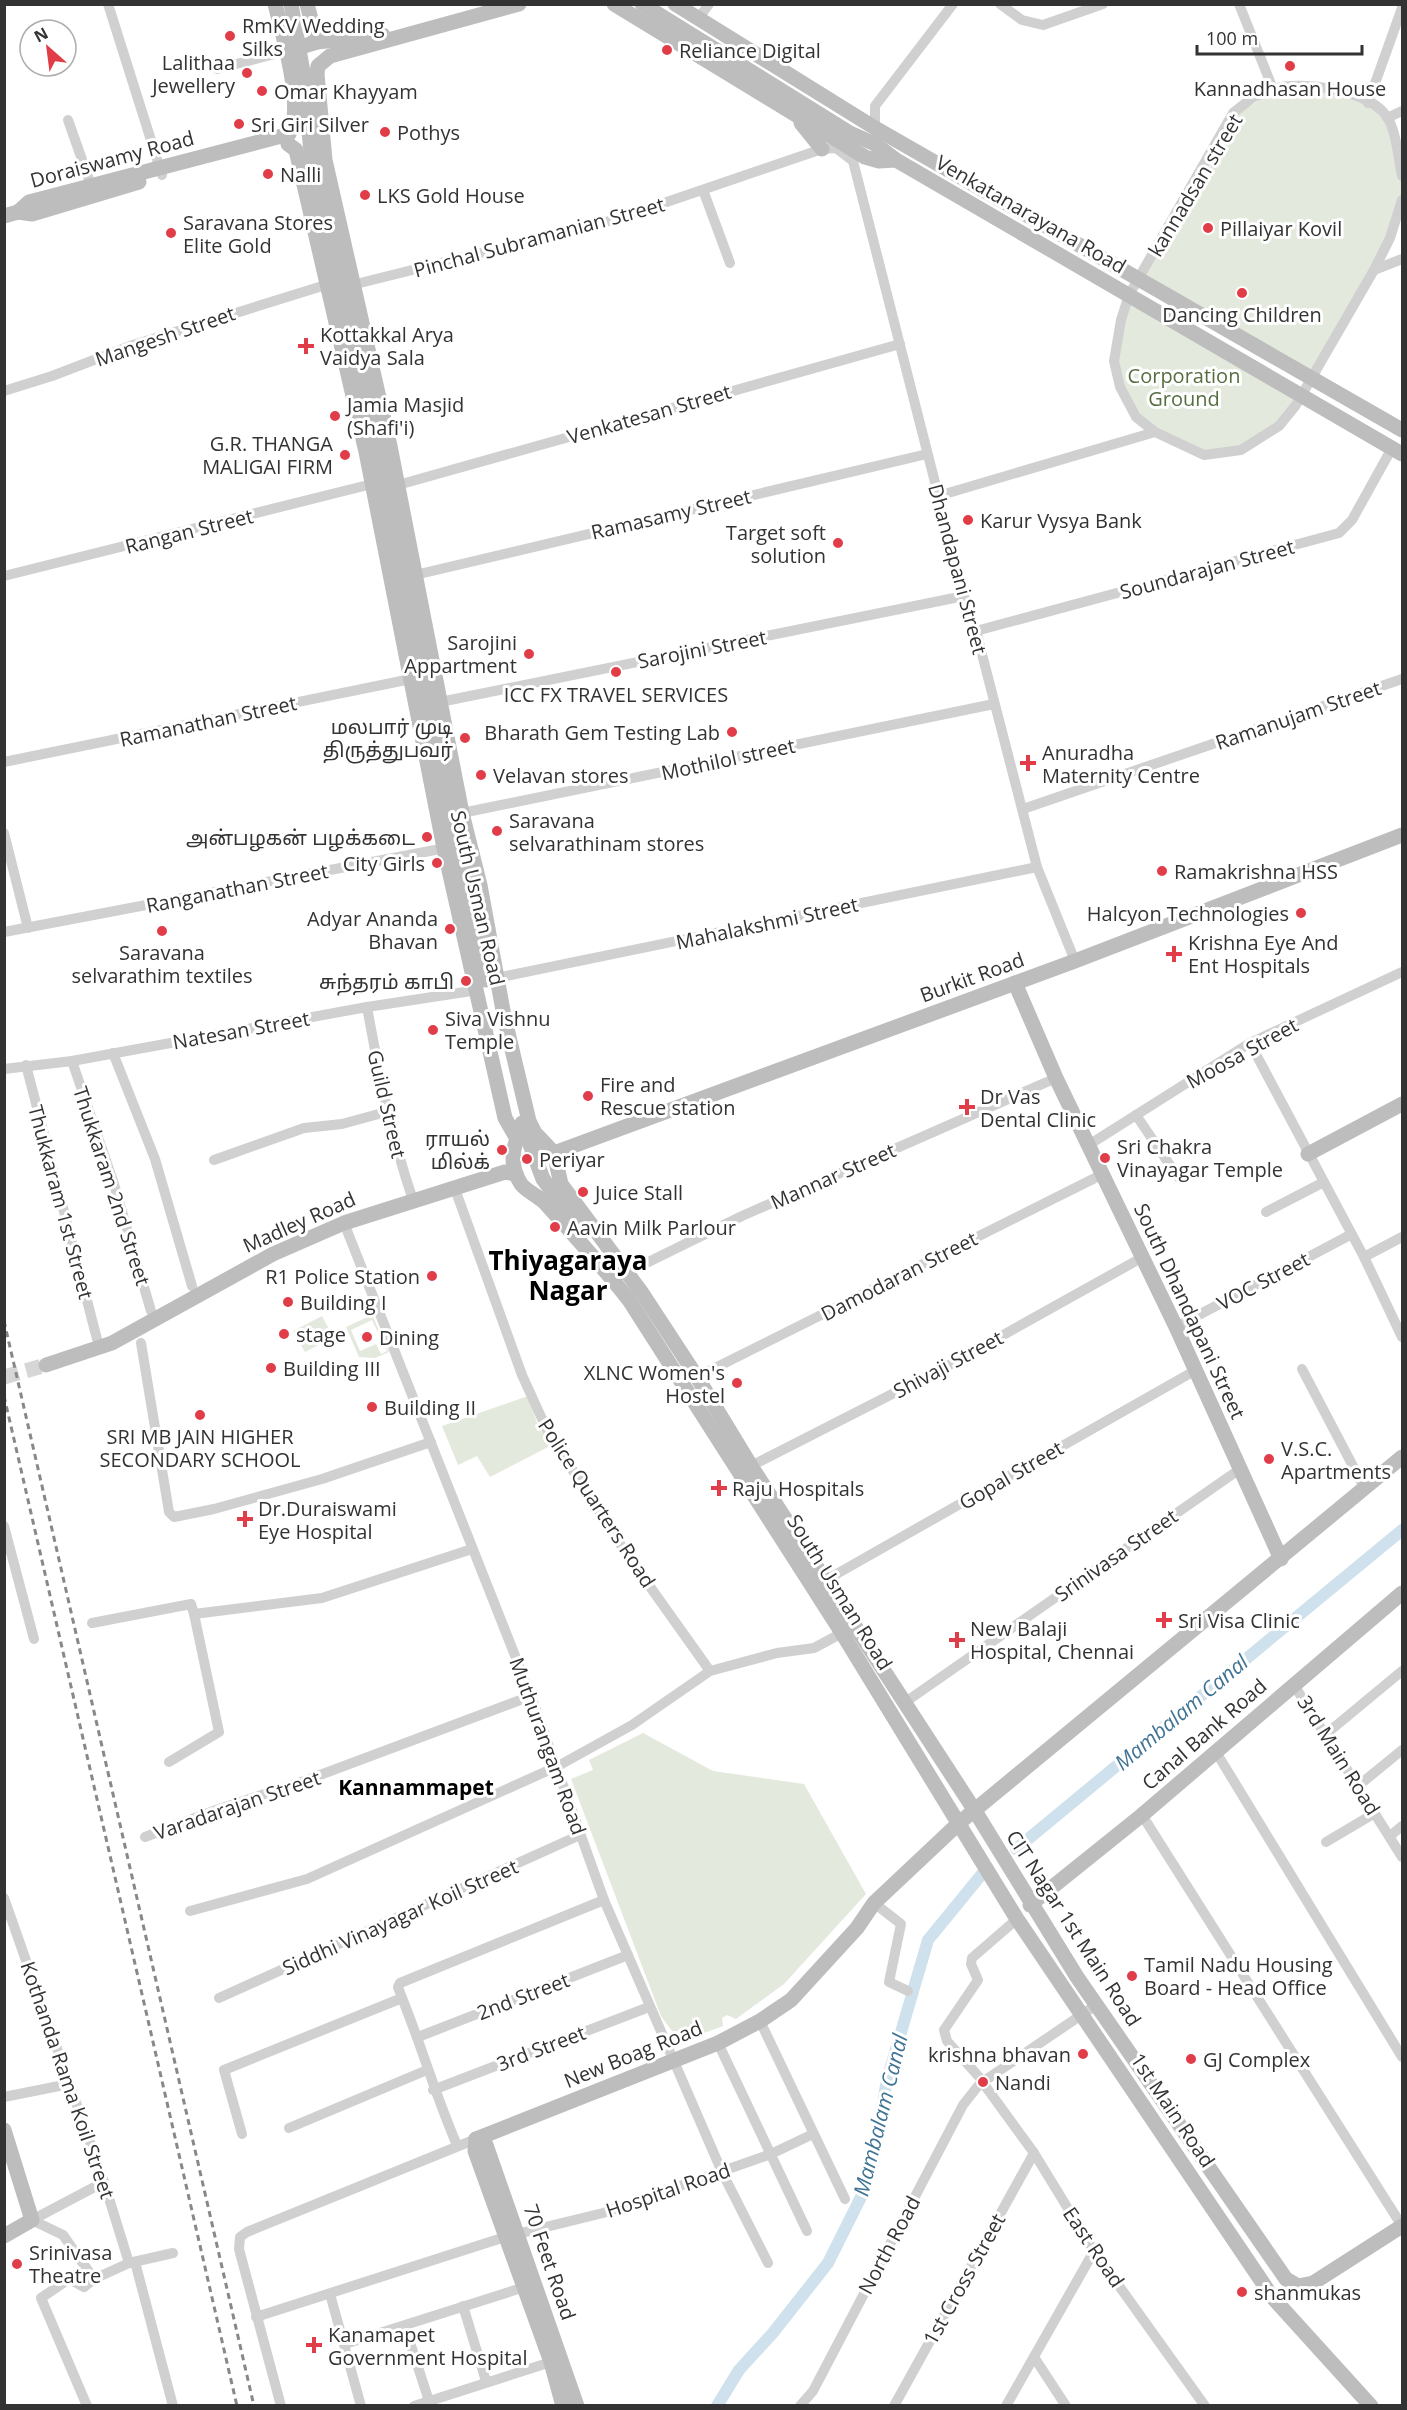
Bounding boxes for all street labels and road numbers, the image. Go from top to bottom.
street label: kannadsan street [1142,109,1248,261]
street label: Doraiswamy Road [27,124,197,194]
street label: Venkatanarayana Road [931,148,1131,280]
street label: Pinchal Subramanian Street [411,190,667,284]
street label: Mangesh Street [91,299,239,373]
street label: Venkatesan Street [564,378,734,450]
street label: Dhandapani Street [922,481,994,657]
street label: Ramasamy Street [588,482,754,546]
street label: Rangan Street [122,502,256,560]
street label: Soundarajan Street [1117,533,1297,605]
street label: Sarojini Street [635,623,769,675]
street label: Ramanujam Street [1212,674,1384,756]
street label: Ramanathan Street [117,689,299,753]
street label: Mothilol street [659,732,797,786]
street label: South Usman Road [445,808,511,988]
street label: Ranganathan Street [144,857,330,919]
street label: Mahalakshmi Street [673,891,861,955]
street label: Burkit Road [916,946,1028,1008]
street label: Natesan Street [170,1005,312,1055]
street label: Moosa Street [1181,1011,1303,1095]
street label: Guild Street [361,1047,413,1161]
street label: Thukkaram 2nd Street [67,1083,157,1289]
street label: Thukkaram 1st Street [22,1102,100,1302]
street label: Mannar Street [766,1136,900,1216]
street label: Madley Road [238,1185,360,1259]
street label: South Dhandapani Street [1128,1199,1252,1423]
street label: Damodaran Street [816,1225,982,1327]
street label: VOC Street [1212,1245,1314,1317]
street label: Shivaji Street [888,1324,1008,1404]
street label: Police Quarters Road [532,1413,662,1593]
street label: Gopal Street [954,1434,1068,1516]
street label: Srinivasa Street [1049,1503,1183,1607]
street label: South Usman Road [781,1509,899,1675]
street label: Muthurangam Road [503,1654,593,1838]
street label: Canal Bank Road [1136,1672,1272,1796]
street label: 3rd Main Road [1291,1690,1387,1820]
street label: Varadarajan Street [150,1764,324,1846]
street label: CIT Nagar 1st Main Road [1000,1825,1148,2031]
street label: Siddhi Vinayagar Koil Street [278,1853,522,1981]
street label: Kothanda Rama Koil Street [15,1958,121,2202]
street label: 2nd Street [473,1966,573,2026]
street label: New Boag Road [560,2014,706,2094]
street label: 3rd Street [493,2019,589,2077]
street label: 1st Main Road [1125,2047,1221,2173]
street label: Hospital Road [602,2156,734,2224]
street label: North Road [852,2191,926,2299]
street label: 70 Feet Road [518,2200,582,2324]
street label: East Road [1057,2201,1131,2293]
street label: 1st Cross Street [917,2209,1011,2349]

